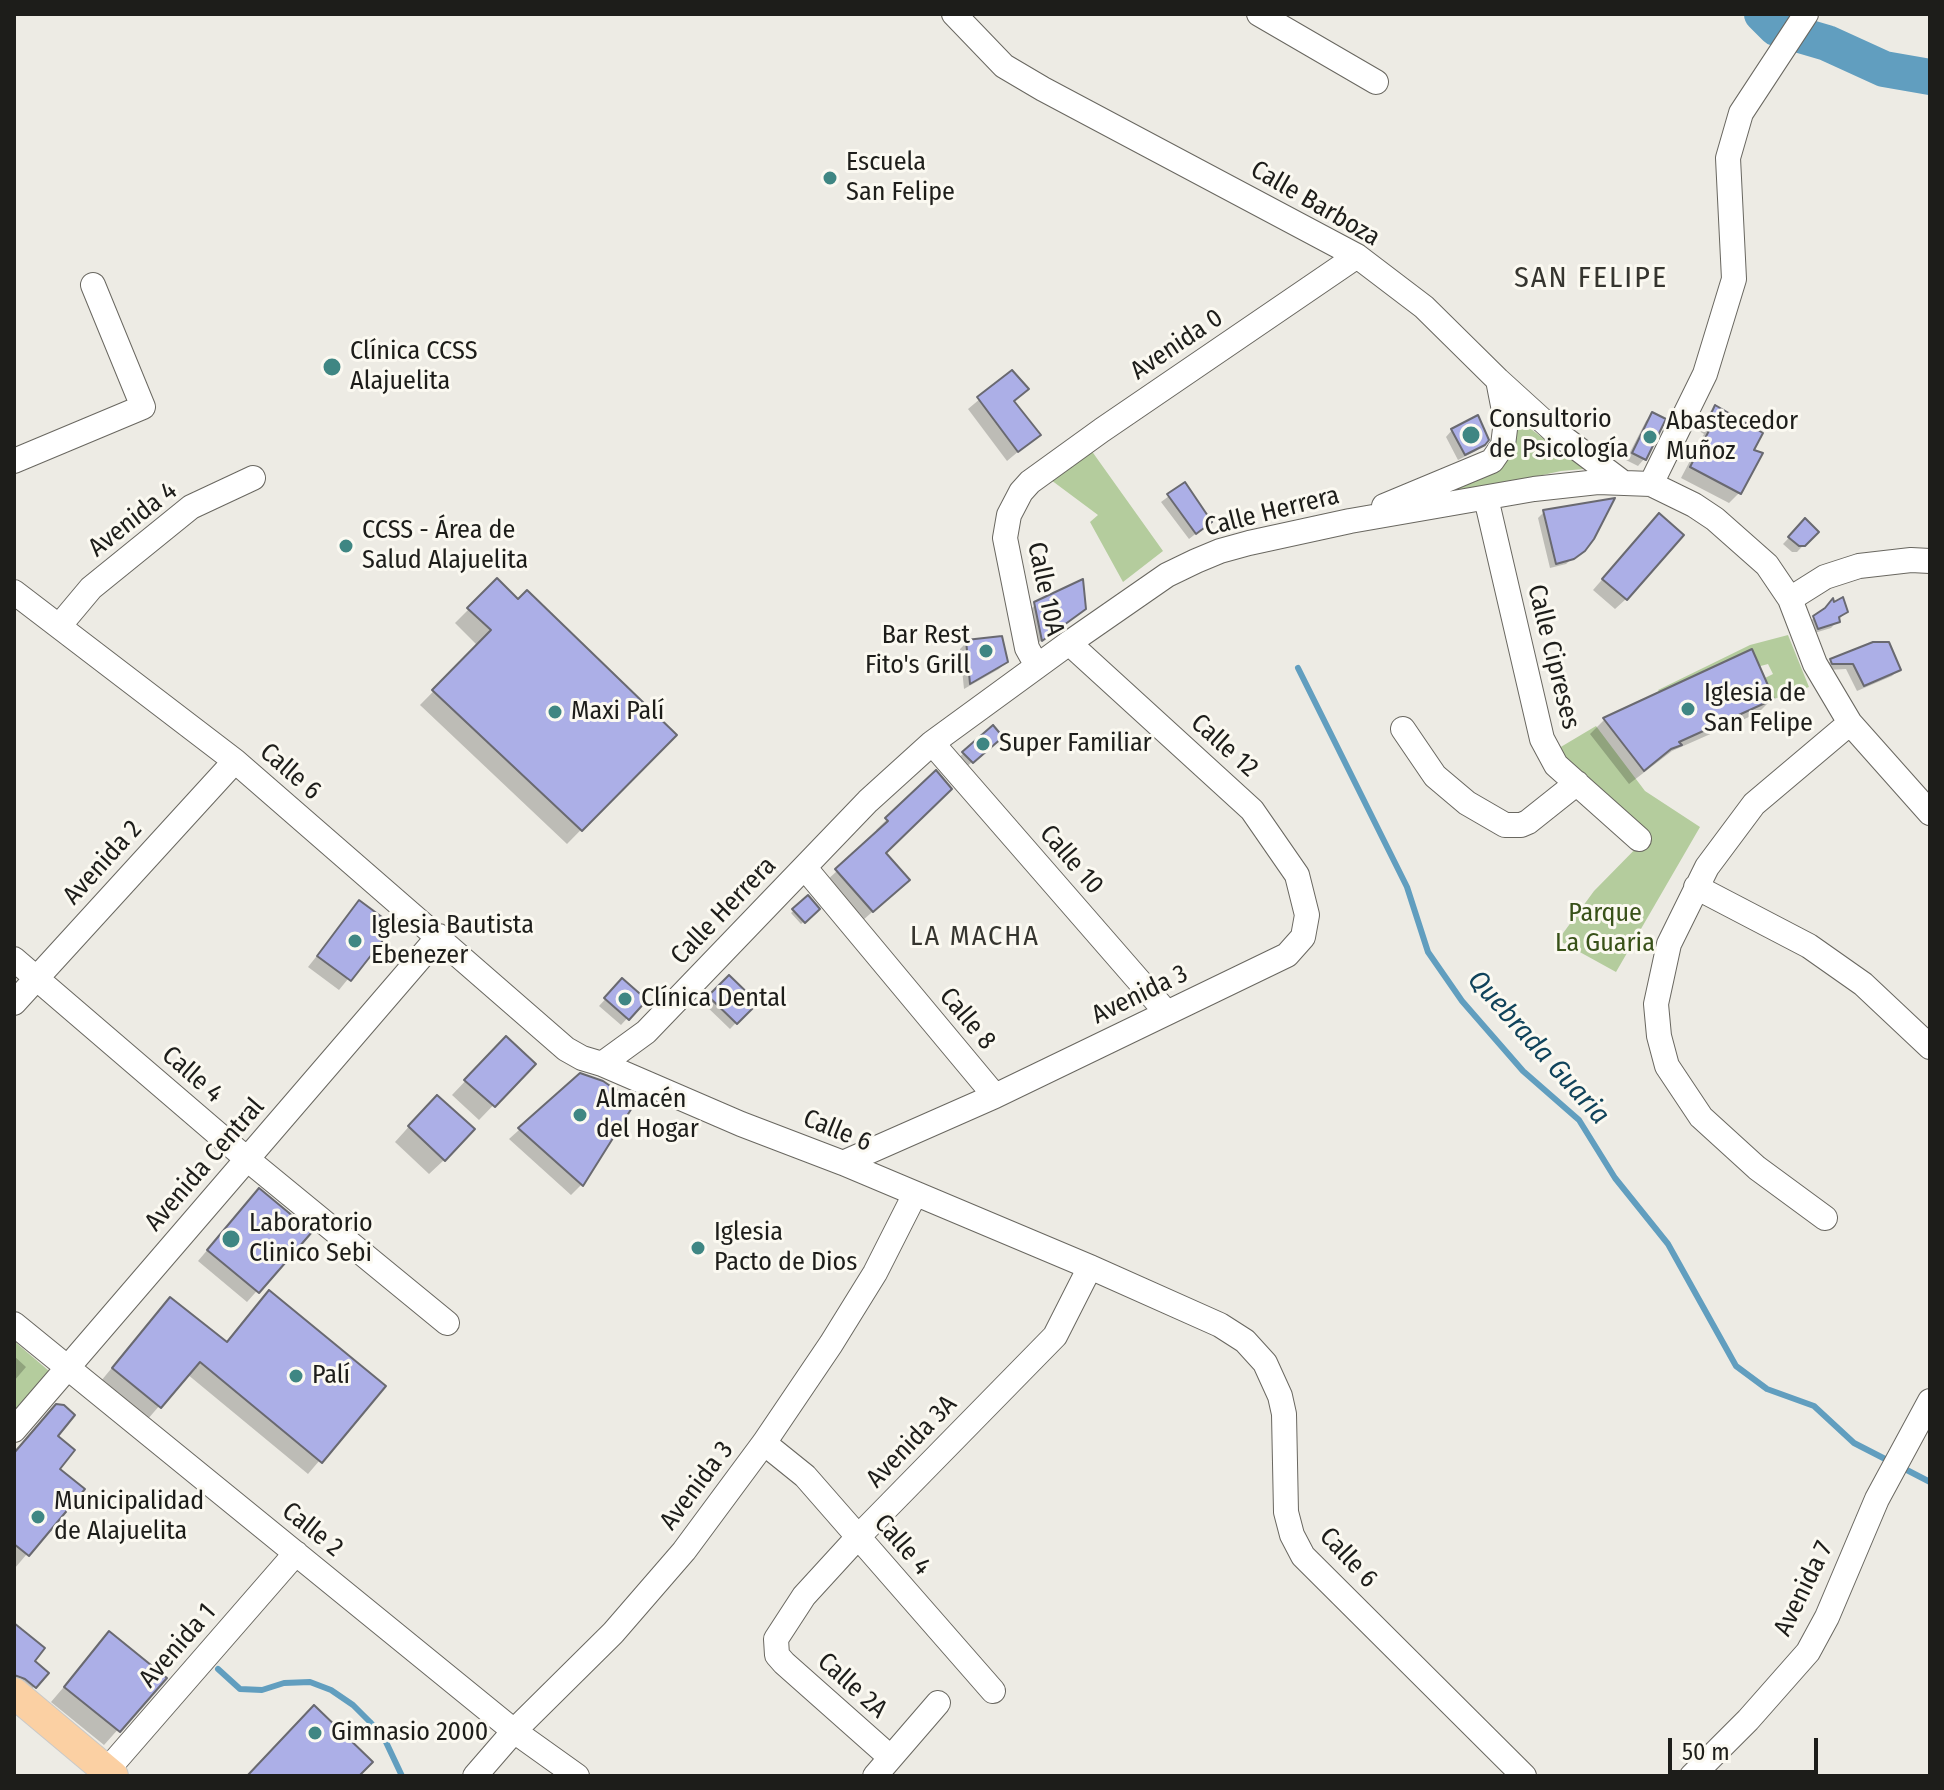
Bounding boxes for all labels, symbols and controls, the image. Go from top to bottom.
place label: Escuela San Felipe [846,147,955,208]
street label: Calle Barboza [1245,154,1385,254]
marker: Escuela San Felipe [821,169,839,187]
district label: SAN FELIPE [1514,261,1668,297]
street label: Avenida 0 [1125,303,1229,387]
place label: Clínica CCSS Alajuelita [350,336,478,398]
marker: Clínica CCSS Alajuelita [321,356,343,378]
place label: Consultorio de Psicología [1489,404,1629,466]
place label: Abastecedor Muñoz [1666,406,1798,468]
marker: Consultorio de Psicología [1460,424,1482,446]
marker: Abastecedor Muñoz [1641,428,1659,446]
street label: Avenida 4 [83,476,183,564]
street label: Calle Herrera [1201,480,1343,544]
place label: CCSS - Área de Salud Alajuelita [362,515,528,576]
marker: CCSS - Área de Salud Alajuelita [337,537,355,555]
street label: Calle 10A [1020,539,1070,639]
street label: Calle Cipreses [1520,582,1586,732]
place label: Bar Rest Fito's Grill [865,620,970,682]
marker: Bar Rest Fito's Grill [977,642,995,660]
place label: Iglesia de San Felipe [1704,678,1813,740]
place label: Maxi Palí [571,696,664,728]
marker: Iglesia de San Felipe [1679,700,1697,718]
marker: Maxi Palí [546,703,564,721]
street label: Calle 12 [1184,708,1264,784]
place label: Super Familiar [999,728,1152,760]
marker: Super Familiar [974,735,992,753]
street label: Calle 6 [253,737,327,807]
street label: Avenida 2 [57,814,149,912]
street label: Calle 10 [1032,819,1110,901]
street label: Calle Herrera [665,851,783,971]
park label: Parque La Guaria [1555,898,1655,960]
place label: Iglesia Bautista Ebenezer [371,910,534,972]
district label: LA MACHA [910,920,1040,954]
marker: Iglesia Bautista Ebenezer [346,932,364,950]
street label: Avenida 3 [1087,958,1193,1032]
water label: Quebrada Guaria [1460,964,1616,1132]
street label: Calle 8 [932,982,1002,1056]
place label: Clínica Dental [641,983,787,1015]
marker: Clínica Dental [616,990,634,1008]
street label: Calle 4 [155,1040,229,1110]
place label: Almacén del Hogar [596,1084,699,1146]
street label: Avenida Central [139,1092,271,1238]
street label: Calle 6 [798,1103,876,1159]
marker: Almacén del Hogar [571,1106,589,1124]
place label: Laboratorio Clinico Sebi [249,1208,373,1270]
place label: Iglesia Pacto de Dios [714,1217,857,1278]
marker: Laboratorio Clinico Sebi [220,1228,242,1250]
marker: Iglesia Pacto de Dios [689,1239,707,1257]
place label: Palí [312,1360,350,1392]
marker: Palí [287,1367,305,1385]
street label: Avenida 3A [860,1389,964,1495]
street label: Avenida 3 [654,1436,740,1536]
place label: Municipalidad de Alajuelita [54,1486,204,1548]
street label: Calle 2 [275,1496,349,1564]
marker: Municipalidad de Alajuelita [29,1508,47,1526]
street label: Calle 4 [867,1508,937,1582]
street label: Calle 6 [1312,1521,1384,1595]
street label: Avenida 7 [1768,1537,1840,1641]
street label: Avenida 1 [133,1598,223,1694]
street label: Calle 2A [811,1647,893,1725]
place label: Gimnasio 2000 [331,1717,488,1749]
scale bar [1672,1722,1822,1772]
marker: Gimnasio 2000 [306,1724,324,1742]
text: 50 m [1682,1738,1730,1766]

